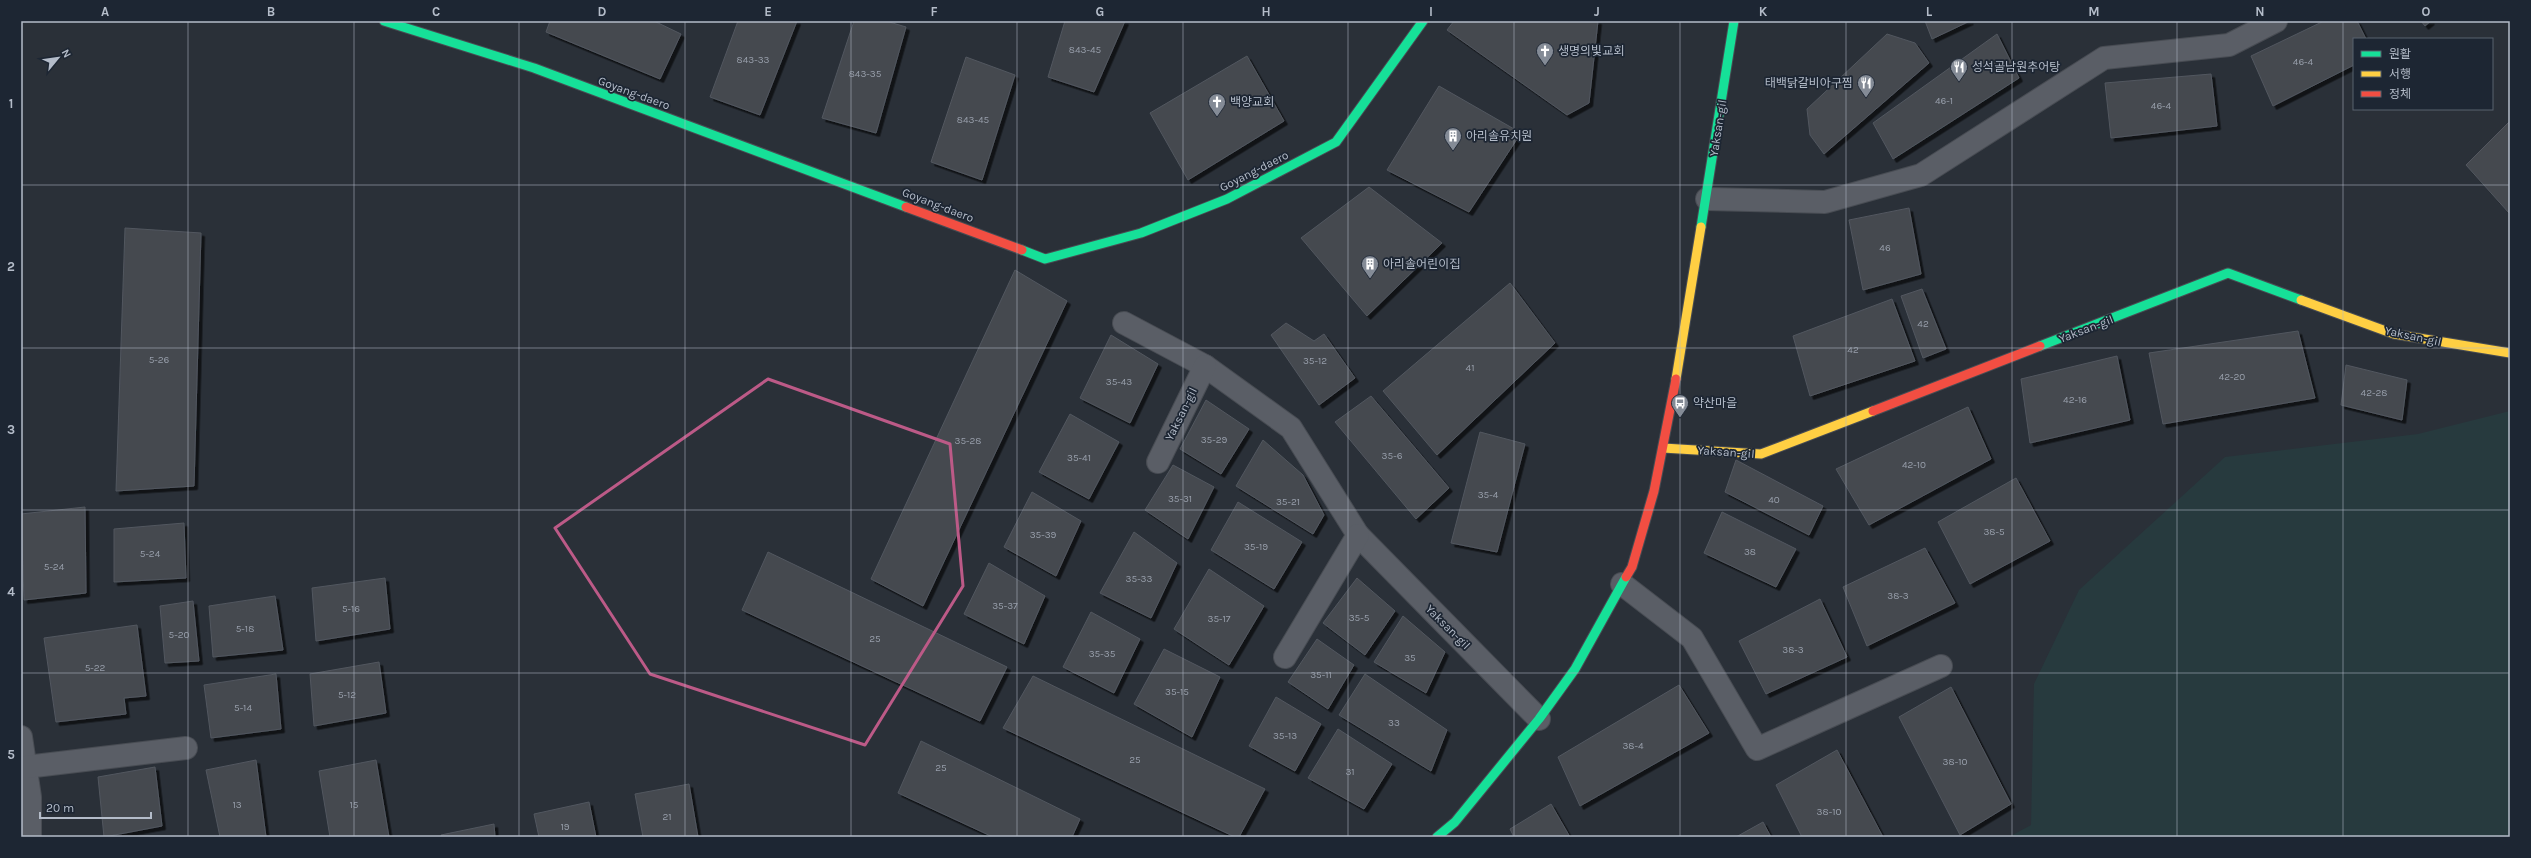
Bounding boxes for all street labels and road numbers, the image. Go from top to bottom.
street label: Goyang-daero [596,74,672,112]
street label: Yaksan-gil [1707,99,1729,157]
street label: Goyang-daero [1217,148,1291,194]
street label: Goyang-daero [900,185,976,225]
street label: Yaksan-gil [2057,312,2115,346]
street label: Yaksan-gil [2384,323,2442,349]
street label: Yaksan-gil [1162,385,1200,443]
street label: Yaksan-gil [1697,443,1755,461]
street label: Yaksan-gil [1423,602,1473,652]

